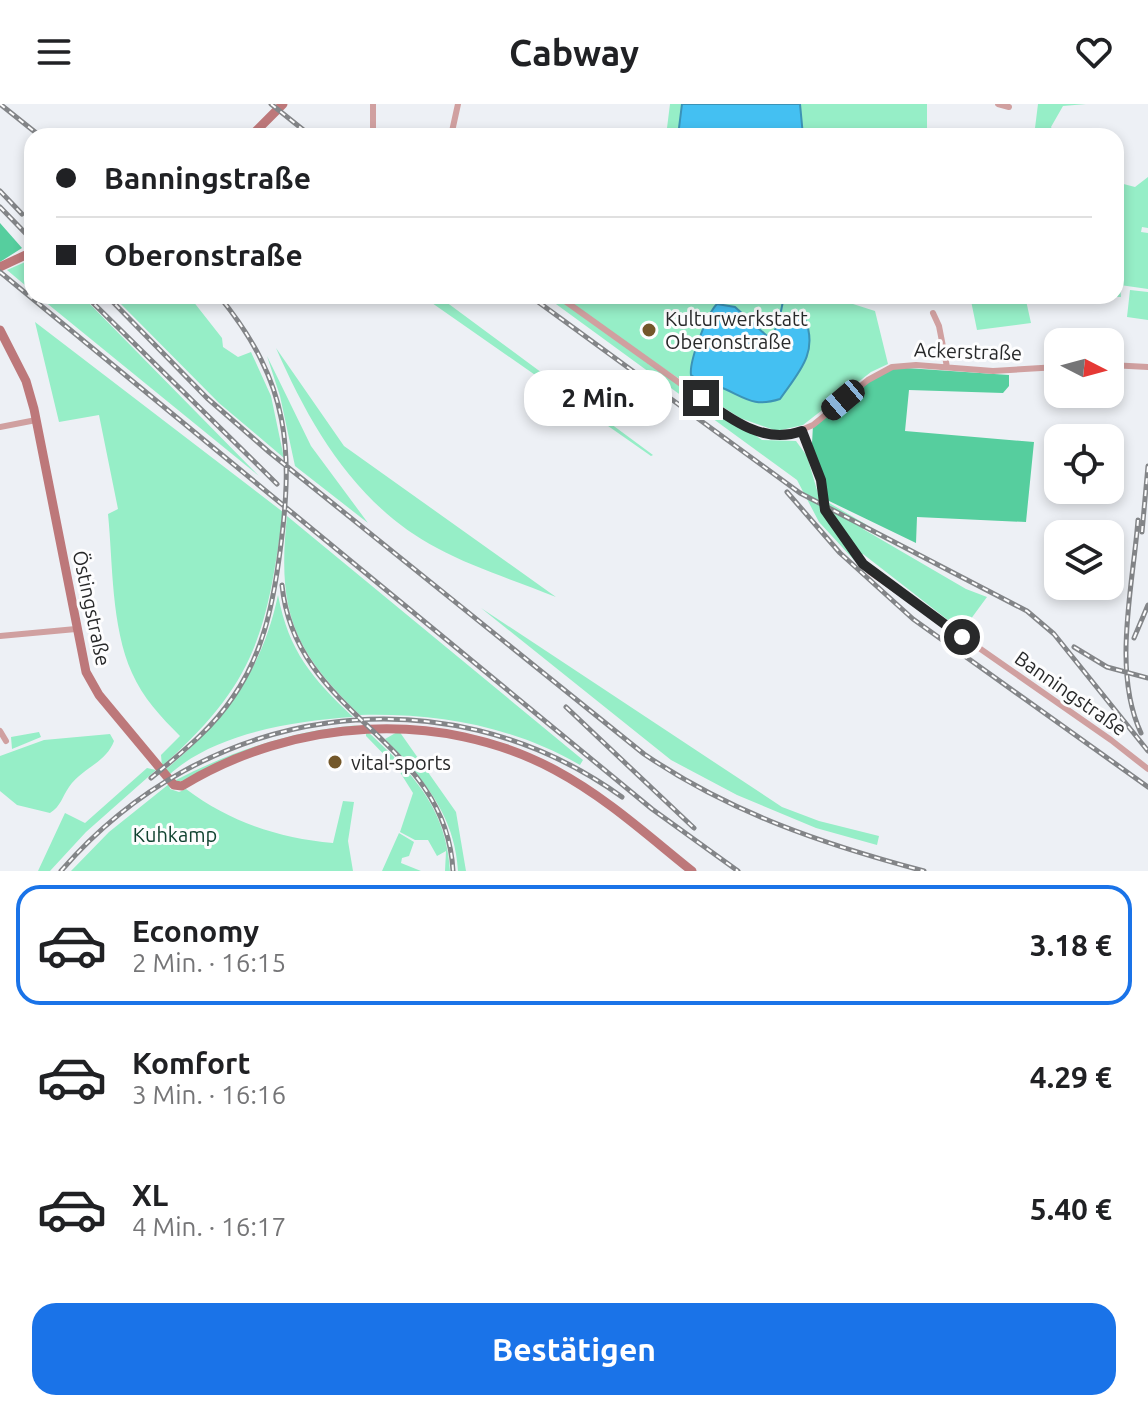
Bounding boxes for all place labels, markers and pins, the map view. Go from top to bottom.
place label: Kulturwerkstatt Oberonstraße [665,307,808,353]
marker: Kulturwerkstatt Oberonstraße [640,321,658,339]
place label: vital-sports [351,751,451,774]
marker: vital-sports [326,753,344,771]

